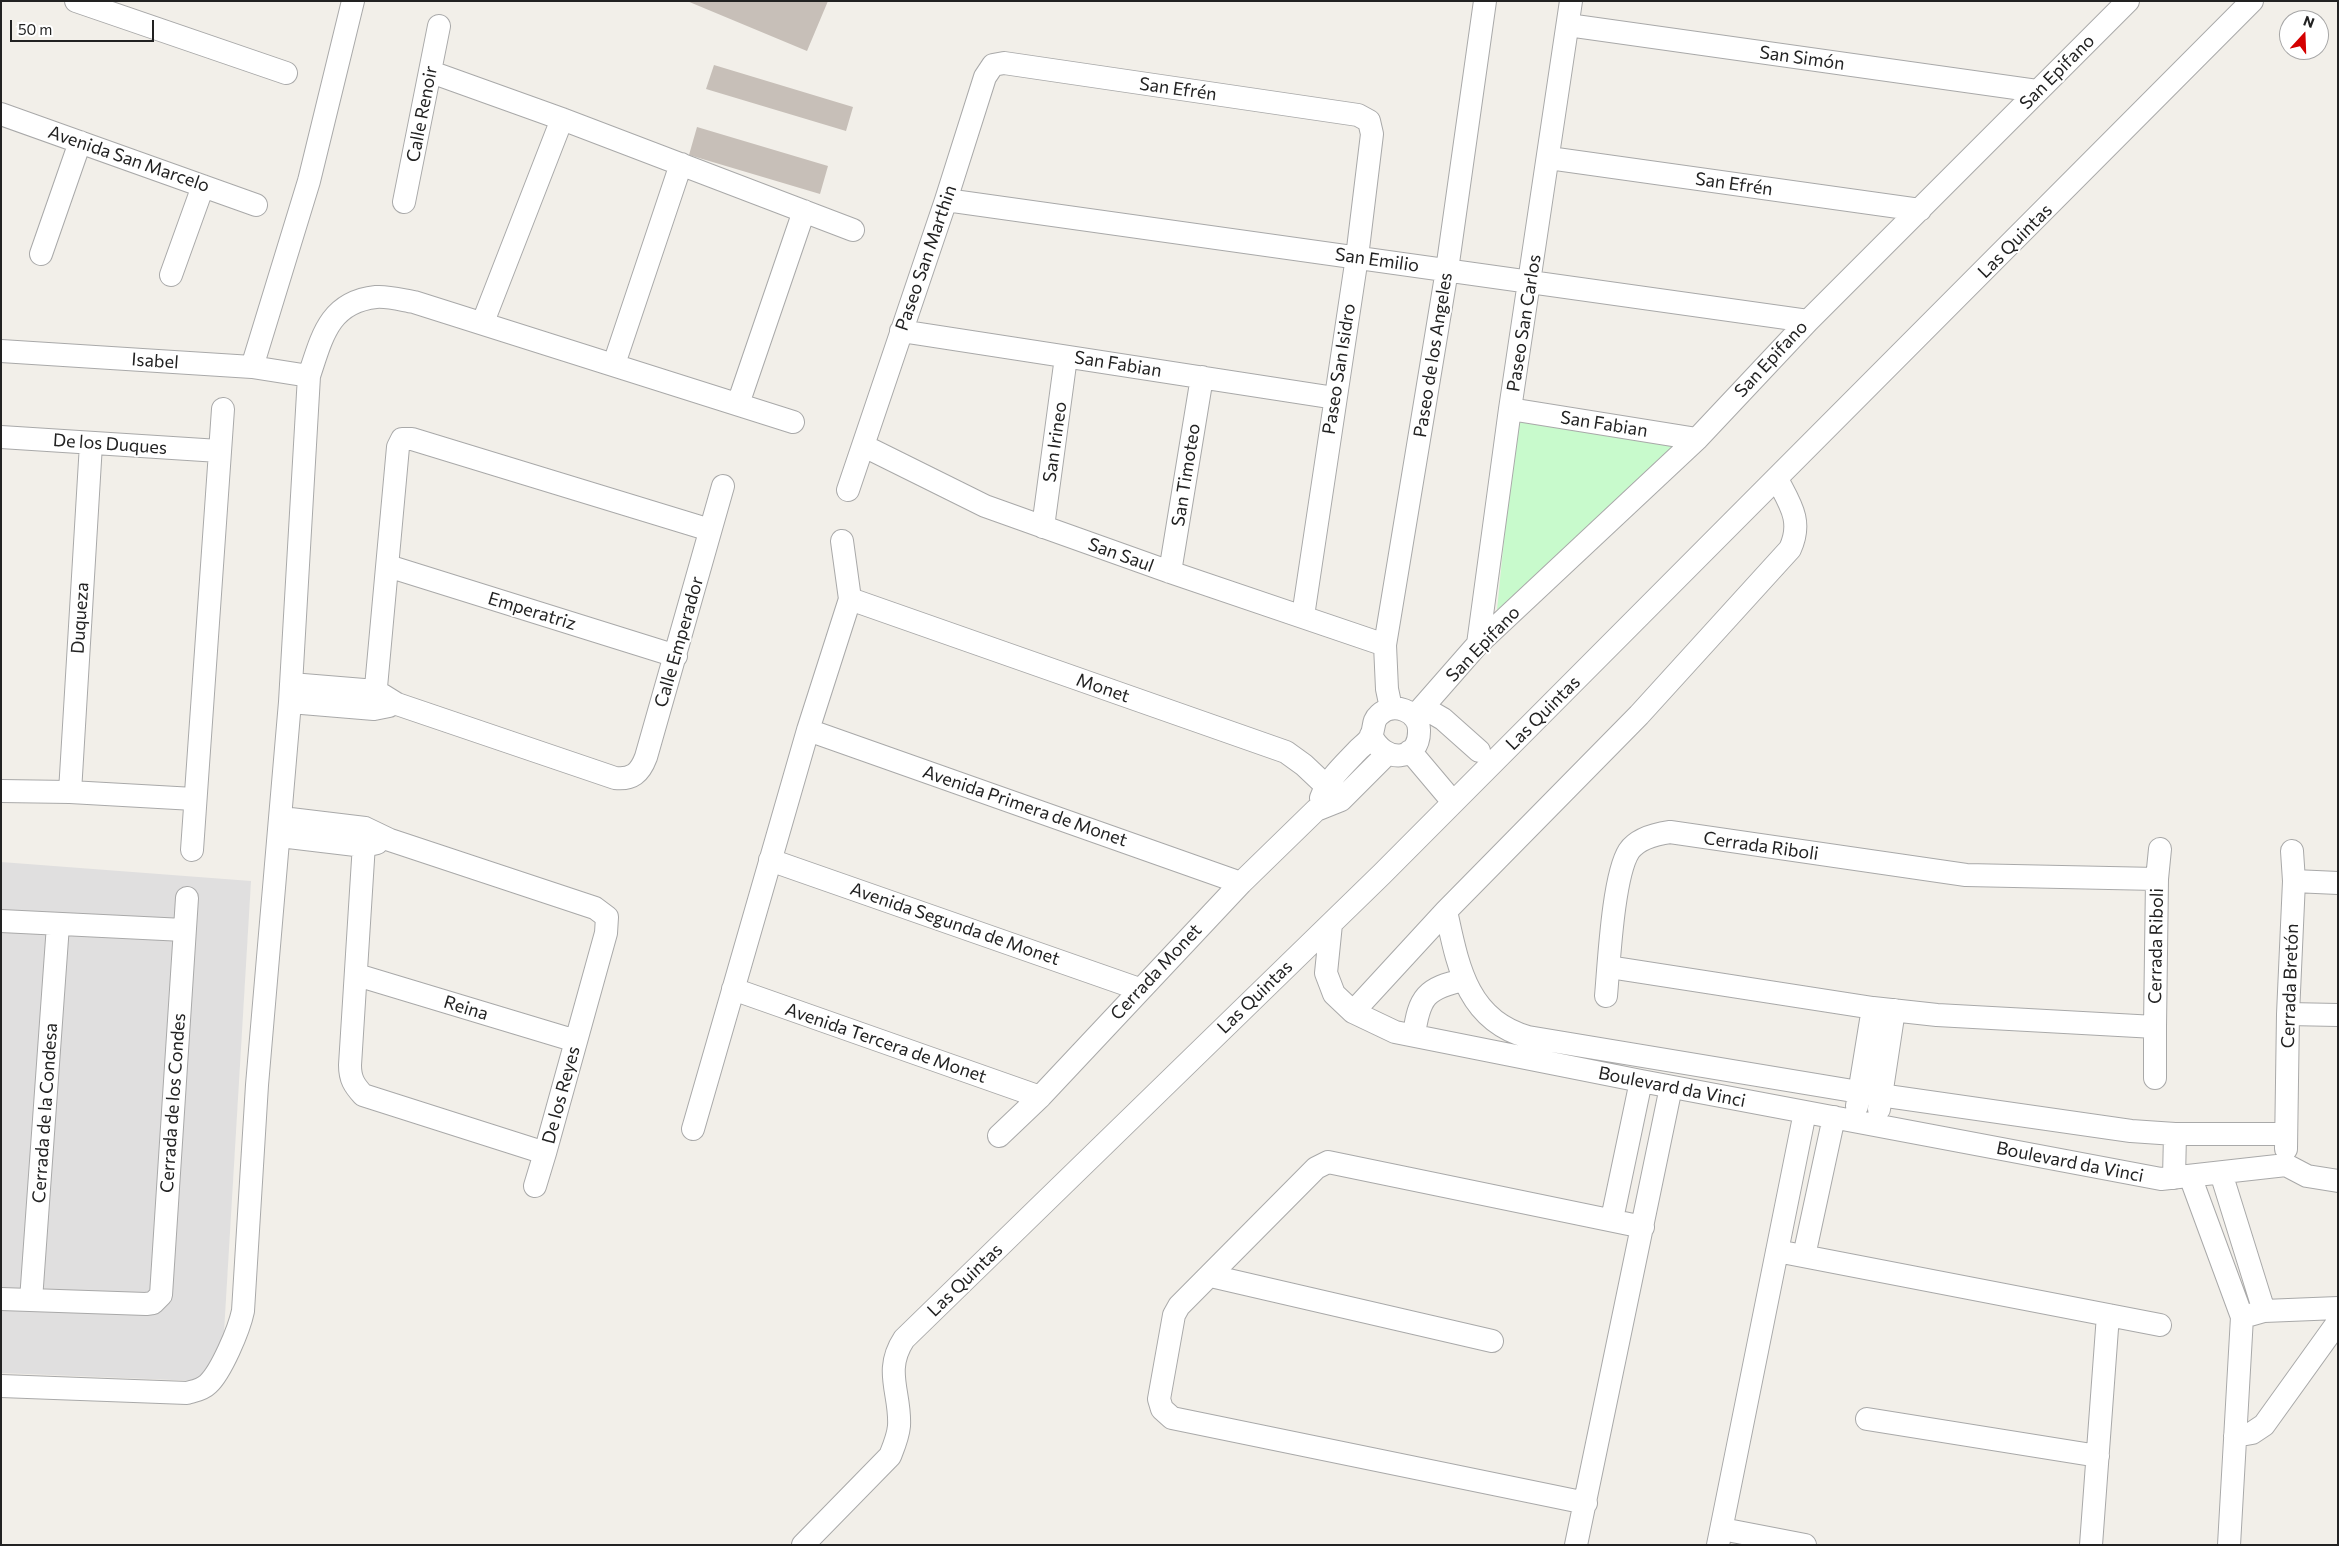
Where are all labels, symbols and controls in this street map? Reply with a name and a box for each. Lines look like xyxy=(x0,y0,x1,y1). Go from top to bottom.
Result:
scale bar xyxy=(12,10,156,42)
north arrow xyxy=(2279,10,2329,60)
text: N xyxy=(2301,12,2317,31)
text: 50 m xyxy=(18,20,52,38)
street label: San Epifano xyxy=(2015,30,2099,114)
street label: San Simón xyxy=(1758,41,1846,75)
street label: Calle Renoir xyxy=(402,64,442,164)
street label: San Efrén xyxy=(1138,73,1218,105)
street label: Avenida San Marcelo xyxy=(46,121,212,197)
street label: San Efrén xyxy=(1694,168,1774,200)
street label: Paseo San Marthin xyxy=(891,182,961,334)
street label: Las Quintas xyxy=(1973,199,2057,283)
street label: San Emilio xyxy=(1334,243,1420,277)
street label: Paseo San Carlos xyxy=(1502,253,1546,393)
street label: Paseo de los Angeles xyxy=(1409,271,1457,439)
street label: Paseo San Isidro xyxy=(1318,302,1360,436)
street label: San Epifano xyxy=(1730,316,1812,402)
street label: San Fabian xyxy=(1073,346,1163,382)
street label: Isabel xyxy=(131,349,179,373)
street label: San Irineo xyxy=(1039,400,1071,484)
street label: San Fabian xyxy=(1559,406,1649,442)
street label: San Timoteo xyxy=(1167,422,1205,528)
street label: De los Duques xyxy=(52,429,168,459)
street label: San Saul xyxy=(1085,533,1157,577)
street label: Calle Emperador xyxy=(650,574,708,710)
street label: Duqueza xyxy=(67,581,93,655)
street label: Emperatriz xyxy=(485,587,579,635)
street label: San Epifano xyxy=(1442,602,1524,686)
street label: Monet xyxy=(1073,669,1133,707)
street label: Las Quintas xyxy=(1501,671,1585,755)
street label: Avenida Primera de Monet xyxy=(920,761,1130,851)
street label: Cerrada Riboli xyxy=(1702,827,1820,865)
street label: Avenida Segunda de Monet xyxy=(847,878,1063,970)
street label: Cerrada Riboli xyxy=(2144,888,2168,1004)
street label: Cerrada Monet xyxy=(1106,919,1206,1025)
street label: Cerrada Bretón xyxy=(2277,923,2303,1049)
street label: Las Quintas xyxy=(1213,956,1297,1038)
street label: Reina xyxy=(441,991,491,1025)
street label: Avenida Tercera de Monet xyxy=(783,998,989,1088)
street label: Cerrada de los Condes xyxy=(156,1012,190,1194)
street label: Cerrada de la Condesa xyxy=(28,1022,62,1204)
street label: De los Reyes xyxy=(538,1044,584,1146)
street label: Boulevard da Vinci xyxy=(1597,1062,1747,1112)
street label: Boulevard da Vinci xyxy=(1995,1137,2145,1187)
street label: Las Quintas xyxy=(923,1239,1007,1321)

